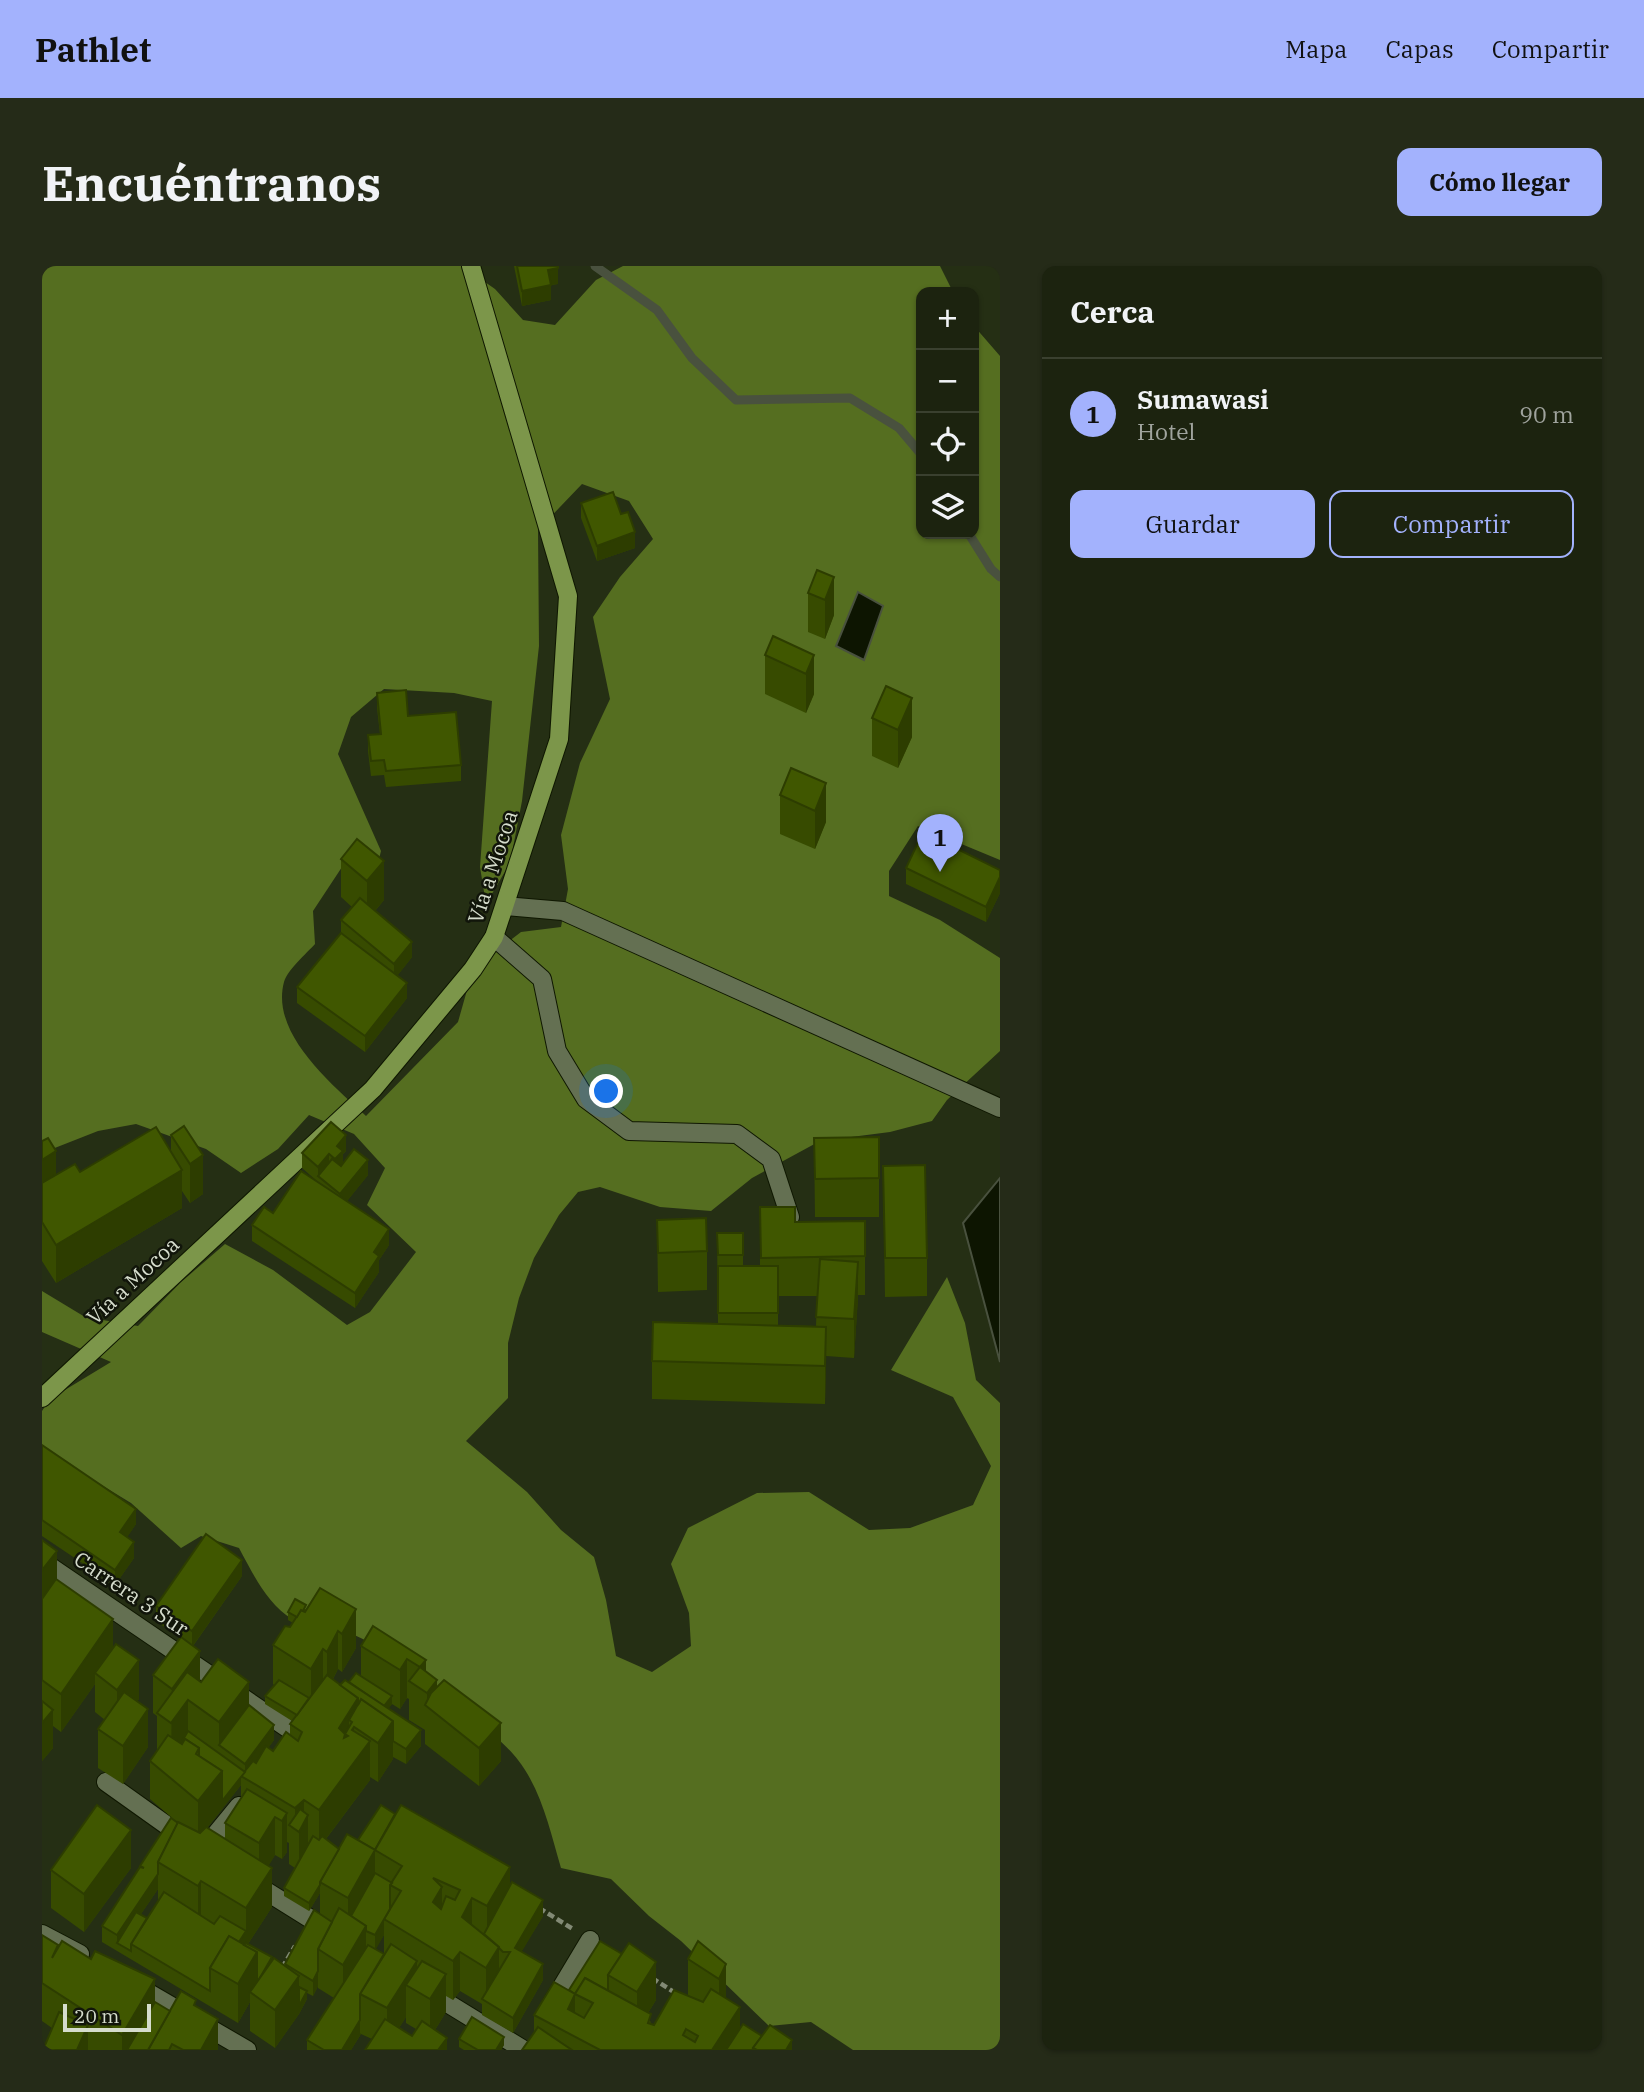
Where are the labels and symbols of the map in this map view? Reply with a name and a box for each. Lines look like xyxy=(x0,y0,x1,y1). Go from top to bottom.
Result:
street label: Vía a Mocoa xyxy=(461,807,523,927)
pin: 1 xyxy=(917,814,963,872)
your location xyxy=(589,1074,623,1108)
street label: Vía a Mocoa xyxy=(80,1230,185,1331)
street label: Carrera 3 Sur xyxy=(69,1545,195,1642)
scale bar xyxy=(63,2001,150,2033)

